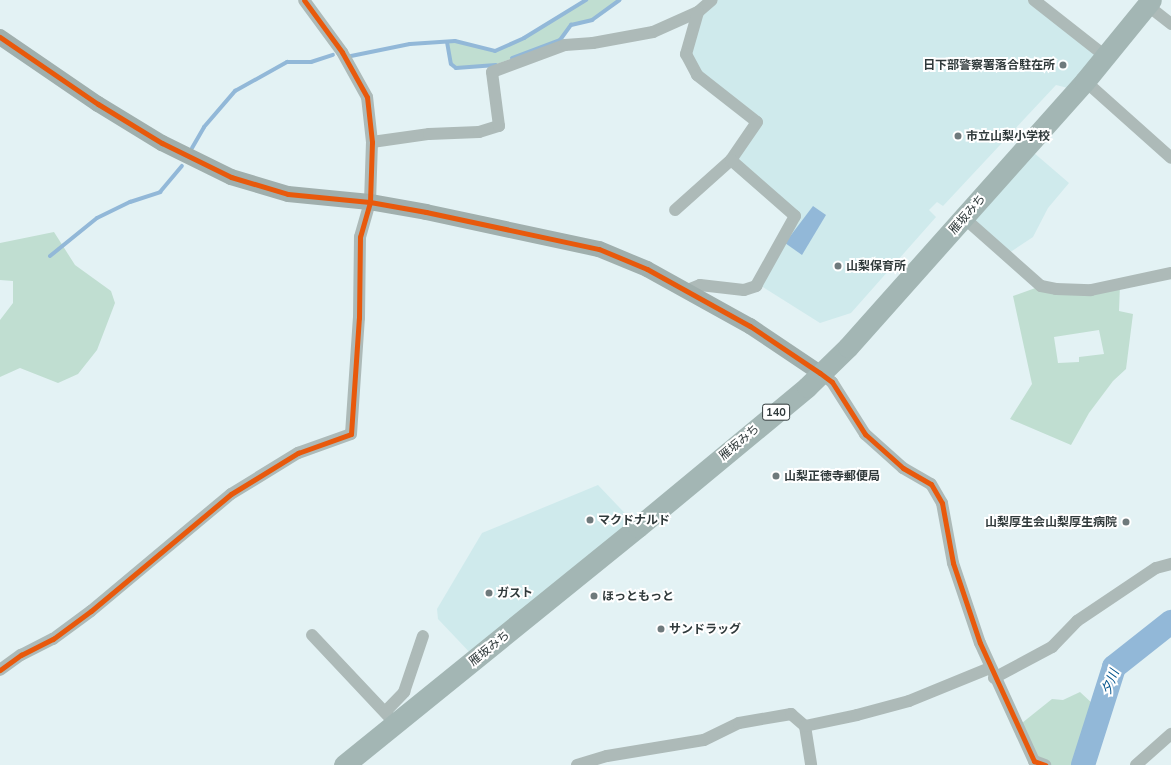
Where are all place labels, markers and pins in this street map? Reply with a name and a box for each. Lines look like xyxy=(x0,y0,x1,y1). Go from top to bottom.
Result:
place label: 日下部警察署落合駐在所 xyxy=(923,58,1055,72)
marker: 日下部警察署落合駐在所 xyxy=(1058,60,1068,70)
place label: 市立山梨小学校 xyxy=(966,129,1050,143)
marker: 市立山梨小学校 xyxy=(953,131,963,141)
place label: 山梨保育所 xyxy=(846,259,906,273)
marker: 山梨保育所 xyxy=(833,261,843,271)
place label: 山梨正徳寺郵便局 xyxy=(784,469,880,483)
marker: 山梨正徳寺郵便局 xyxy=(771,471,781,481)
place label: マクドナルド xyxy=(598,513,670,527)
marker: マクドナルド xyxy=(585,515,595,525)
place label: 山梨厚生会山梨厚生病院 xyxy=(985,515,1117,529)
marker: 山梨厚生会山梨厚生病院 xyxy=(1120,516,1132,528)
place label: ガスト xyxy=(497,586,533,600)
marker: ガスト xyxy=(484,588,494,598)
place label: ほっともっと xyxy=(602,589,674,603)
marker: ほっともっと xyxy=(589,591,599,601)
place label: サンドラッグ xyxy=(669,622,741,636)
marker: サンドラッグ xyxy=(656,624,666,634)

